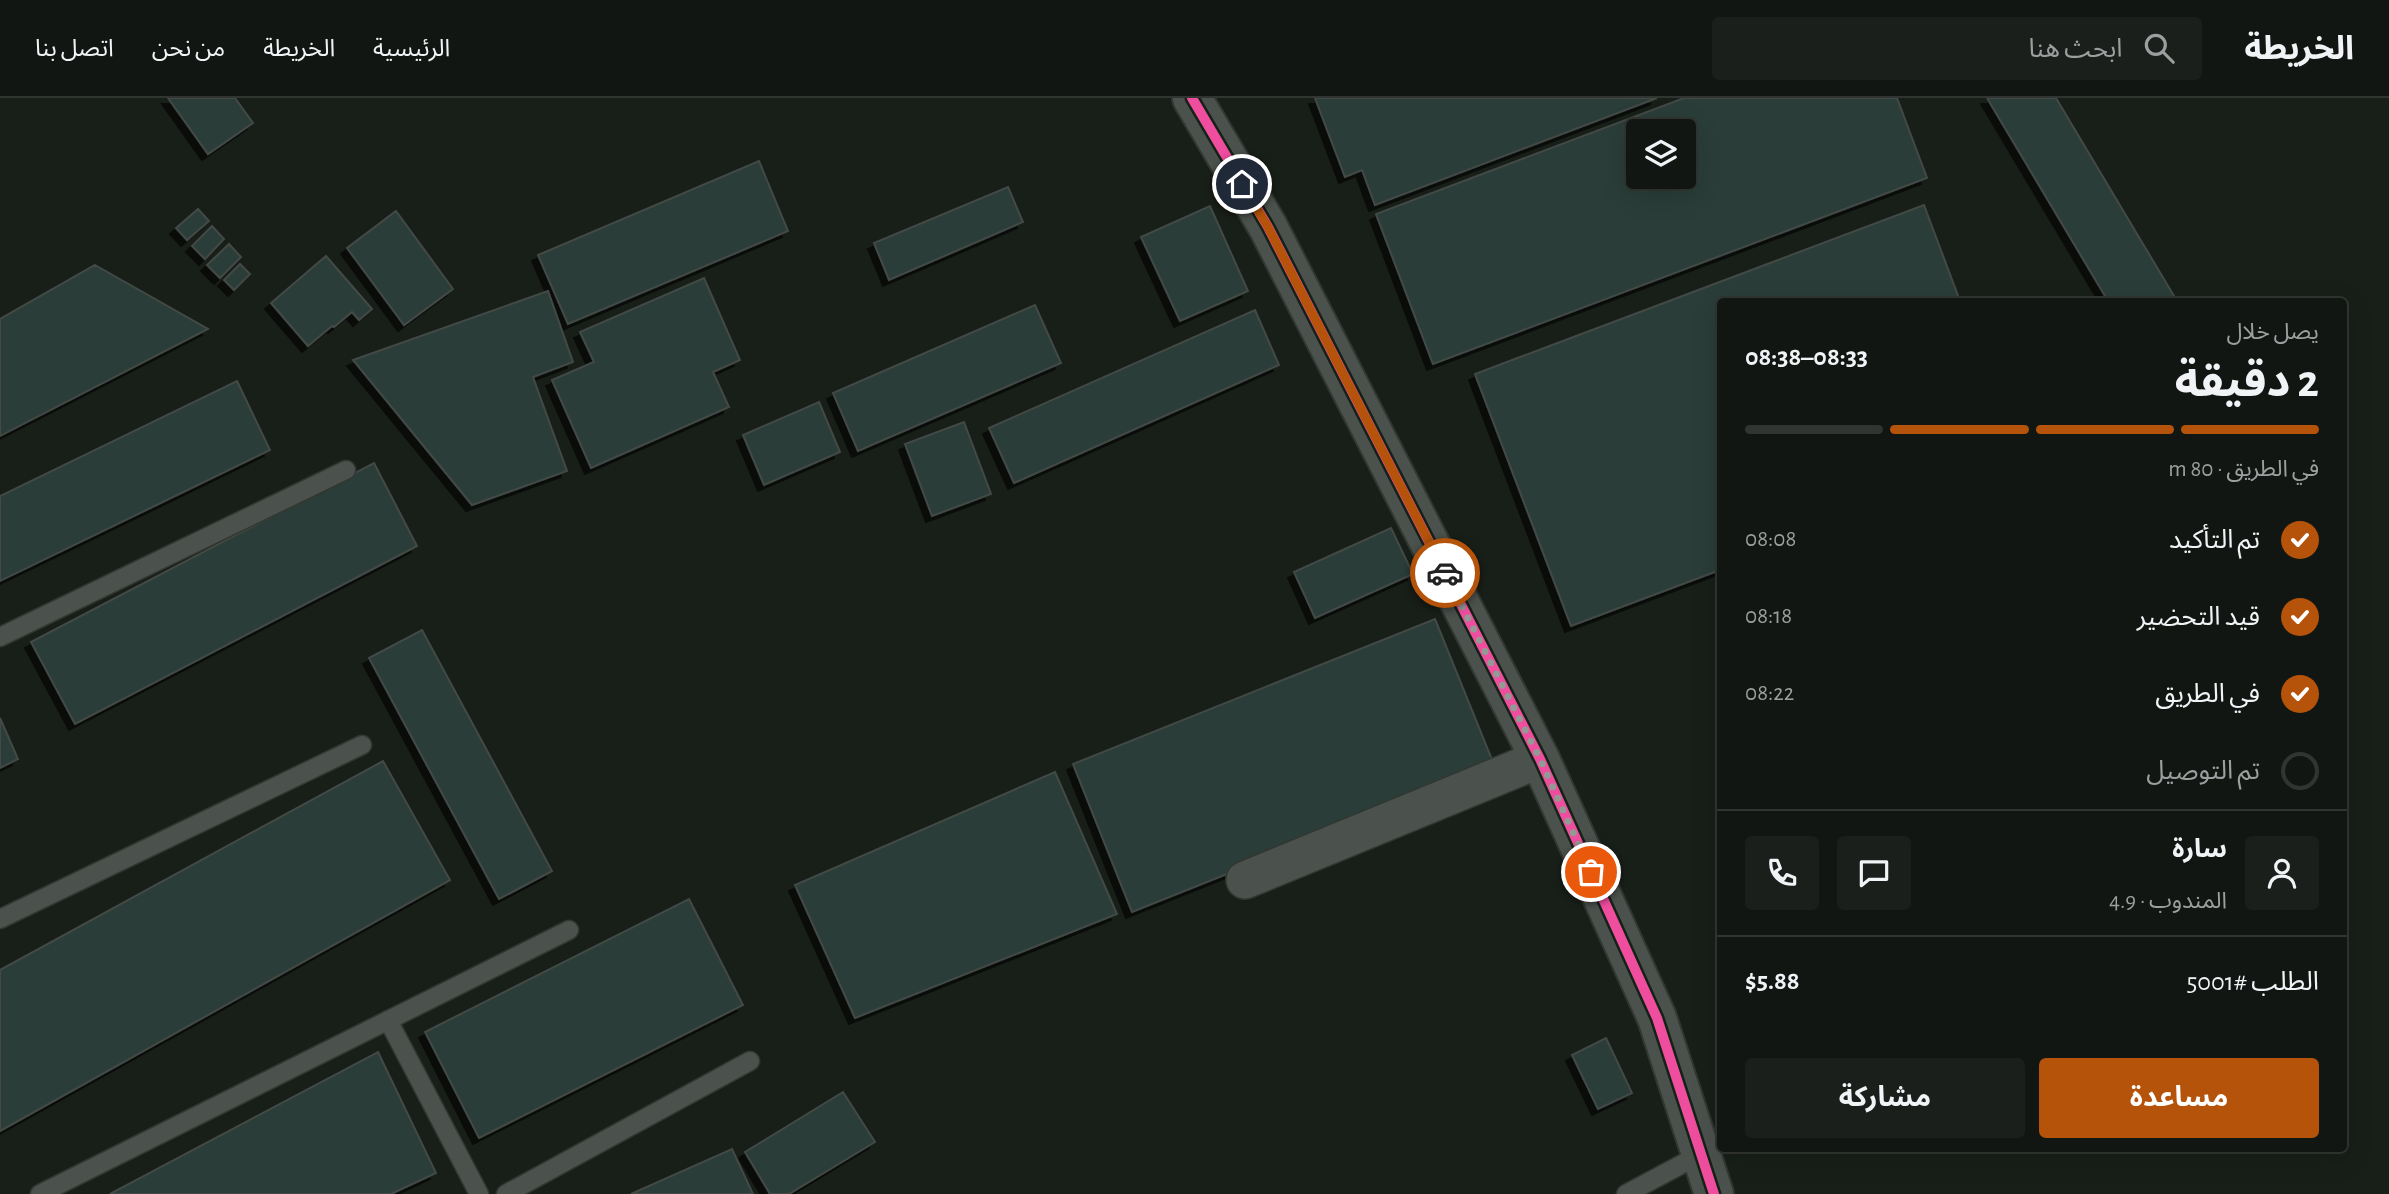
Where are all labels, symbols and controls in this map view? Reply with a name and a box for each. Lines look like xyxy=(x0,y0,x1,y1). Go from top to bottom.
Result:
search box xyxy=(1712,17,2202,80)
icon: search xyxy=(2140,29,2178,67)
text: الخريطة xyxy=(2244,33,2354,66)
text: ابحث هنا xyxy=(2029,36,2122,62)
text: اتصل بنا xyxy=(35,37,114,61)
text: من نحن xyxy=(152,37,225,61)
text: الخريطة xyxy=(263,37,335,61)
text: الرئيسية xyxy=(373,37,450,61)
map controls xyxy=(1626,119,1696,189)
button: layers xyxy=(1626,119,1696,189)
pin xyxy=(1212,154,1272,214)
icon: home xyxy=(1223,165,1261,203)
text: يصل خلال xyxy=(2226,321,2319,344)
text: 08:33–08:38 xyxy=(1745,344,1868,370)
text: 2 دقيقة xyxy=(2175,359,2319,405)
text: في الطريق · 80 m xyxy=(2168,458,2319,481)
icon: check xyxy=(2281,521,2319,559)
text: تم التأكيد xyxy=(2169,527,2260,553)
text: 08:08 xyxy=(1745,528,1796,551)
courier xyxy=(1410,538,1480,608)
icon: car xyxy=(1426,554,1464,592)
icon: check xyxy=(2281,598,2319,636)
text: قيد التحضير xyxy=(2137,604,2260,630)
text: 08:18 xyxy=(1745,605,1792,628)
icon: check xyxy=(2281,675,2319,713)
text: في الطريق xyxy=(2155,681,2260,707)
text: 08:22 xyxy=(1745,682,1794,705)
text: تم التوصيل xyxy=(2146,758,2260,784)
button: phone xyxy=(1745,836,1819,910)
button: chat xyxy=(1837,836,1911,910)
text: سارة xyxy=(2172,836,2227,862)
button: person xyxy=(2245,836,2319,910)
pin xyxy=(1561,842,1621,902)
icon: bag xyxy=(1572,853,1610,891)
text: المندوب · 4.9 xyxy=(2109,890,2227,913)
text: $5.88 xyxy=(1745,968,1800,994)
text: الطلب #5001 xyxy=(2186,969,2319,995)
button: مشاركة xyxy=(1745,1058,2025,1138)
button: مساعدة xyxy=(2039,1058,2319,1138)

